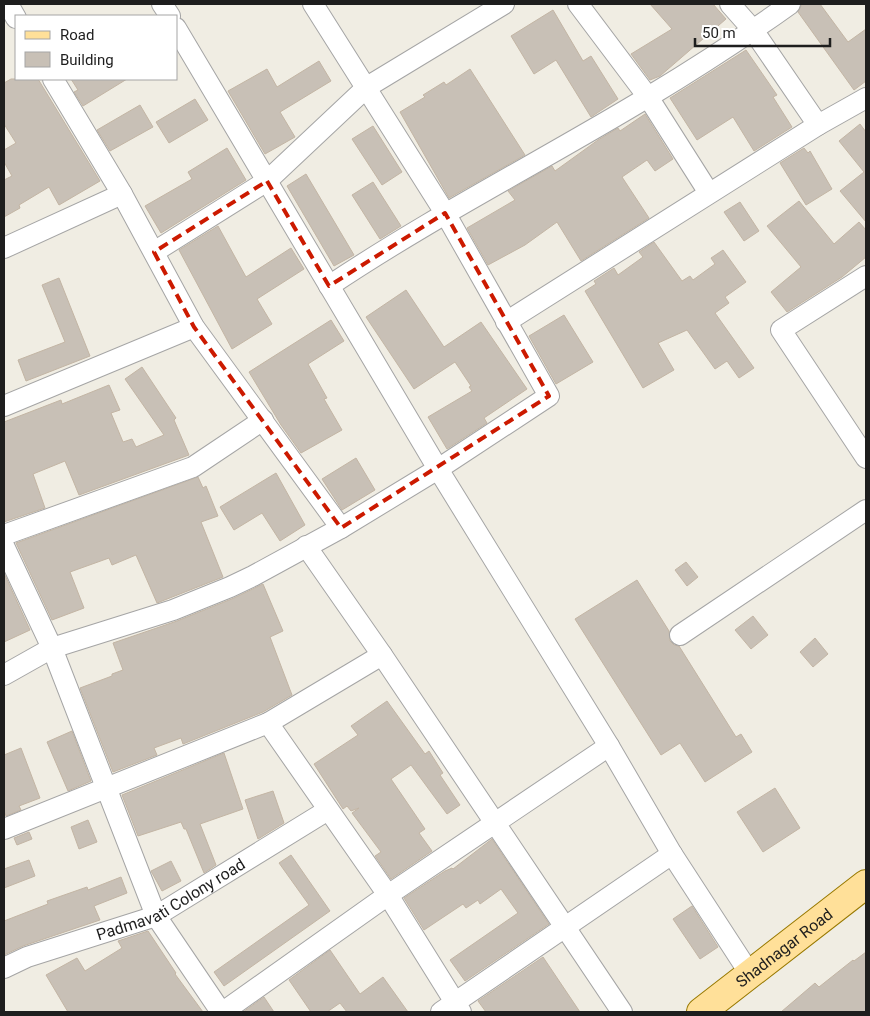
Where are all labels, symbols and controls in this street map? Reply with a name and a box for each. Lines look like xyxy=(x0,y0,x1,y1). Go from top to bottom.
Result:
legend xyxy=(15,15,178,80)
scale bar xyxy=(695,15,830,47)
text: 50 m xyxy=(702,24,736,42)
text: Road xyxy=(60,26,94,44)
text: Building xyxy=(60,51,114,69)
street label: Padmavati Colony road xyxy=(94,854,248,944)
street label: Shadnagar Road xyxy=(732,904,836,991)

